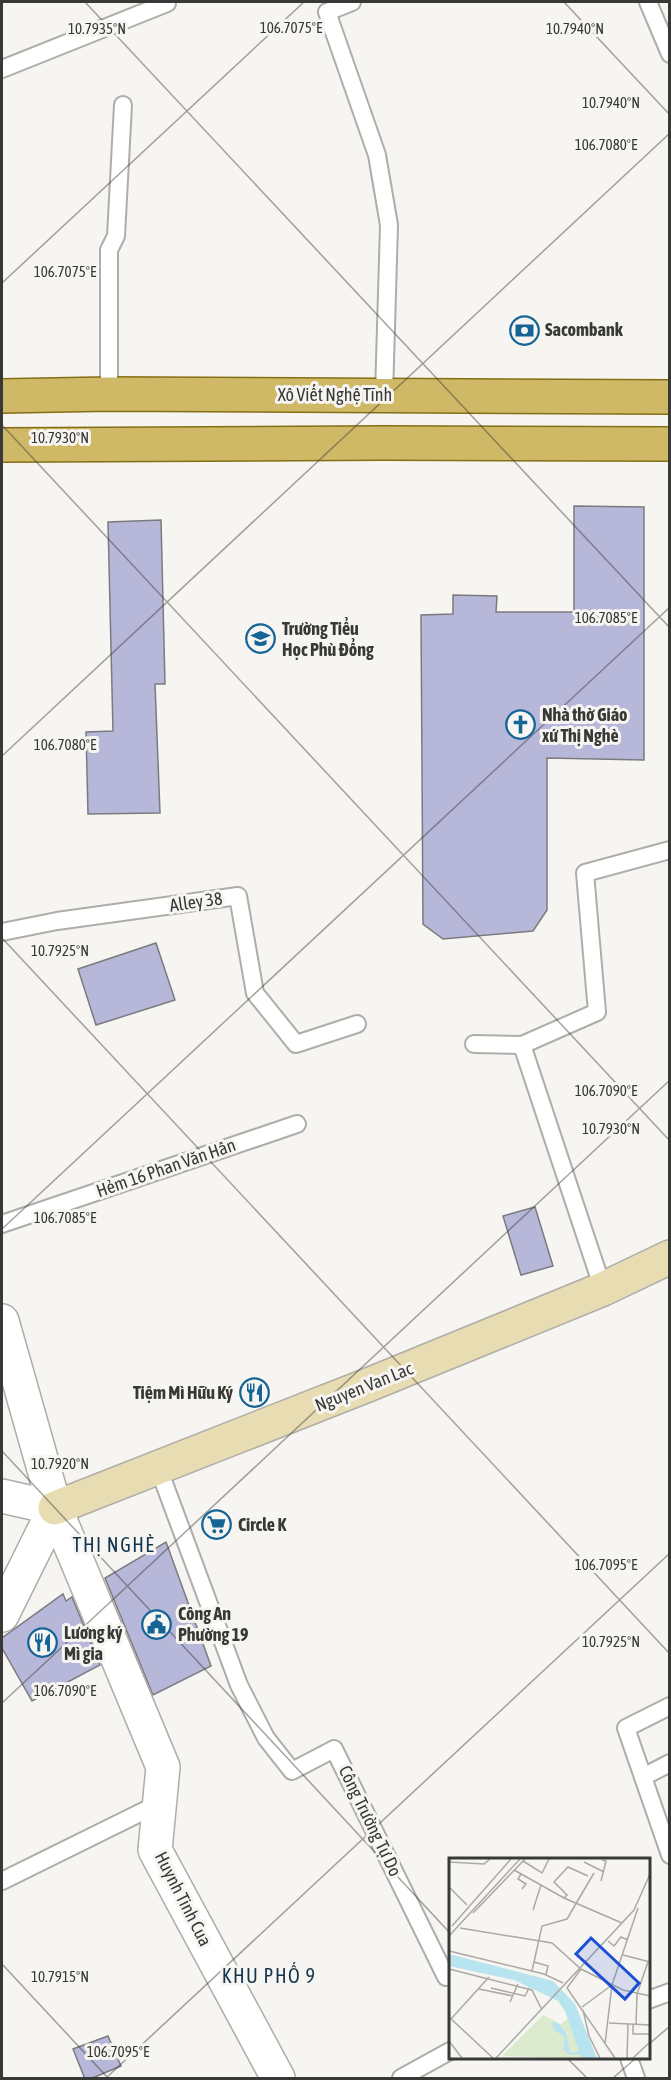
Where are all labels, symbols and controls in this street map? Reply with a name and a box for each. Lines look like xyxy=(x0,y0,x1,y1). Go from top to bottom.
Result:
text: 106.7075°E xyxy=(260,19,323,36)
text: 10.7935°N xyxy=(68,20,126,37)
text: 10.7940°N xyxy=(546,20,604,37)
text: 10.7940°N xyxy=(582,94,640,111)
text: 106.7080°E xyxy=(575,136,638,153)
text: 106.7075°E xyxy=(34,263,97,280)
bank icon: Sacombank xyxy=(508,314,540,346)
place label: Sacombank xyxy=(545,319,624,340)
street label: Xô Viết Nghệ Tĩnh xyxy=(278,383,392,405)
text: 10.7930°N xyxy=(31,429,89,446)
text: 106.7085°E xyxy=(575,609,638,626)
place label: Trường Tiểu Học Phù Đổng xyxy=(282,617,374,660)
school or university icon: Trường Tiểu Học Phù Đổng xyxy=(245,623,277,655)
place label: Nhà thờ Giáo xứ Thị Nghè xyxy=(542,704,628,746)
church icon: Nhà thờ Giáo xứ Thị Nghè xyxy=(505,709,537,741)
text: 106.7080°E xyxy=(34,736,97,753)
street label: Alley 38 xyxy=(168,887,224,916)
text: 10.7925°N xyxy=(31,942,89,959)
text: 106.7090°E xyxy=(575,1082,638,1099)
text: 10.7930°N xyxy=(582,1120,640,1137)
street label: Hẻm 16 Phan Văn Hân xyxy=(93,1134,238,1201)
text: 106.7085°E xyxy=(34,1209,97,1226)
street label: Nguyen Van Lac xyxy=(312,1357,416,1416)
restaurant icon: Tiệm Mì Hữu Ký xyxy=(238,1377,270,1409)
place label: Tiệm Mì Hữu Ký xyxy=(133,1382,234,1403)
text: 10.7920°N xyxy=(31,1455,89,1472)
supermarket icon: Circle K xyxy=(201,1509,233,1541)
place label: Circle K xyxy=(238,1514,286,1535)
district label: THỊ NGHÈ xyxy=(73,1533,155,1556)
text: 106.7095°E xyxy=(575,1556,638,1573)
place label: Công An Phường 19 xyxy=(178,1603,249,1645)
public building icon: Công An Phường 19 xyxy=(141,1608,173,1640)
place label: Lương ký Mì gia xyxy=(64,1622,123,1664)
restaurant icon: Lương ký Mì gia xyxy=(27,1627,59,1659)
text: 10.7925°N xyxy=(582,1633,640,1650)
text: 106.7090°E xyxy=(34,1682,97,1699)
street label: Công Trường Tự Do xyxy=(335,1762,406,1880)
street label: Huynh Tinh Cua xyxy=(151,1848,216,1950)
inset map xyxy=(449,1858,650,2059)
district label: KHU PHỐ 9 xyxy=(222,1962,316,1987)
text: 10.7915°N xyxy=(31,1968,89,1985)
text: 106.7095°E xyxy=(87,2043,150,2060)

